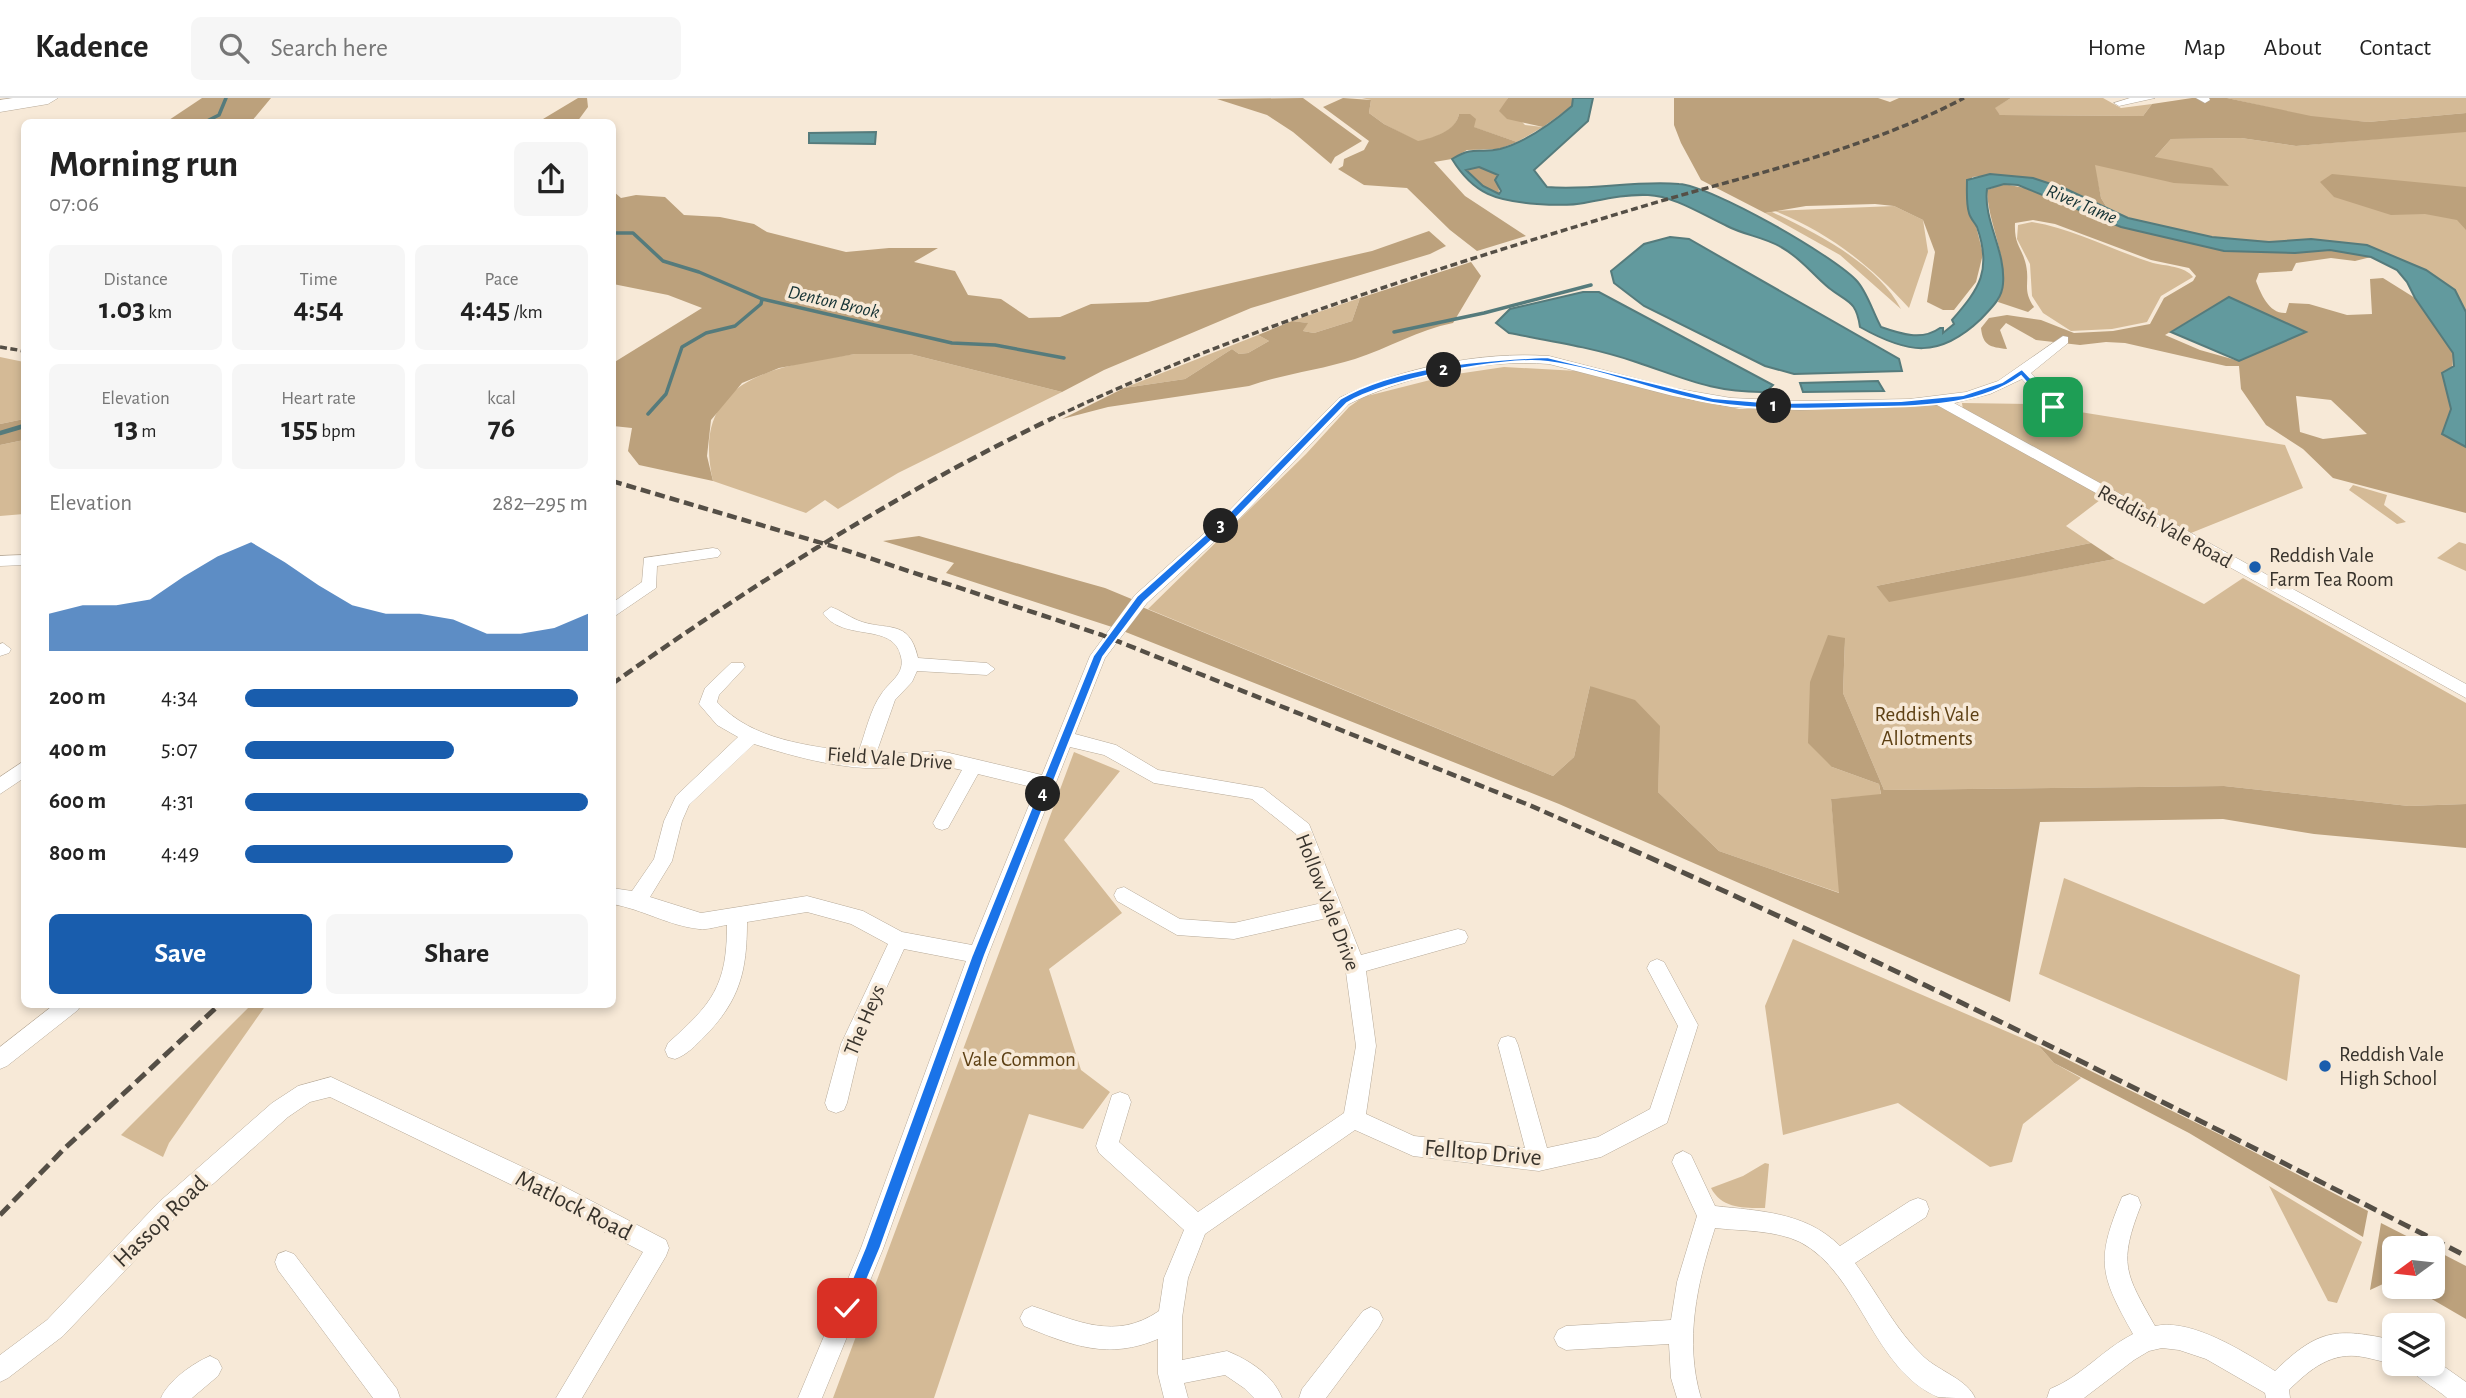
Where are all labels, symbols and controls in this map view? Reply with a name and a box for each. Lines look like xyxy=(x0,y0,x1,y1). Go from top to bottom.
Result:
search box xyxy=(191,17,681,80)
icon: search xyxy=(215,29,253,67)
text: Kadence xyxy=(35,31,149,64)
text: Search here xyxy=(271,35,388,61)
text: Home xyxy=(2088,36,2146,60)
text: Map xyxy=(2184,36,2226,60)
text: About xyxy=(2264,36,2321,60)
text: Contact xyxy=(2359,36,2431,60)
button: share xyxy=(514,142,588,216)
text: Morning run xyxy=(49,146,238,184)
water label: River Tame xyxy=(2043,181,2119,228)
text: 07:06 xyxy=(49,193,99,216)
text: Distance xyxy=(103,270,168,289)
text: Time xyxy=(300,270,337,289)
text: Pace xyxy=(484,270,519,289)
water label: Denton Brook xyxy=(786,283,882,322)
text: 1.03 xyxy=(99,294,145,324)
text: 4:54 xyxy=(293,294,344,324)
text: 4:45 xyxy=(460,294,510,324)
text: km xyxy=(145,303,172,322)
text: /km xyxy=(510,303,543,322)
pin: 2 xyxy=(1426,352,1462,388)
text: 2 xyxy=(1439,360,1448,379)
pin xyxy=(2023,377,2083,437)
pin: 1 xyxy=(1756,388,1792,424)
icon: arrive xyxy=(2034,388,2072,426)
text: Elevation xyxy=(101,389,170,408)
text: Heart rate xyxy=(281,389,356,408)
text: kcal xyxy=(487,389,516,408)
text: 1 xyxy=(1770,396,1777,415)
text: 13 xyxy=(114,413,138,443)
text: 155 xyxy=(281,413,318,443)
text: 76 xyxy=(488,413,515,443)
text: m xyxy=(138,422,157,441)
text: bpm xyxy=(318,422,356,441)
street label: Reddish Vale Road xyxy=(2094,481,2236,572)
text: Elevation xyxy=(49,492,132,515)
text: 282–295 m xyxy=(492,492,588,515)
pin: 3 xyxy=(1204,508,1238,544)
text: 3 xyxy=(1216,516,1225,535)
place label: Reddish Vale Farm Tea Room xyxy=(2269,545,2394,590)
marker: Reddish Vale Farm Tea Room xyxy=(2247,559,2263,575)
text: 200 m xyxy=(49,686,106,709)
text: 4:34 xyxy=(161,686,198,709)
park label: Reddish Vale Allotments xyxy=(1875,704,1979,749)
text: 400 m xyxy=(49,738,107,761)
text: 5:07 xyxy=(161,738,198,761)
street label: Field Vale Drive xyxy=(826,744,953,773)
pin: 4 xyxy=(1026,776,1060,812)
text: 4 xyxy=(1038,784,1047,803)
text: 600 m xyxy=(49,790,106,813)
text: 4:31 xyxy=(161,790,195,813)
street label: Hollow Vale Drive xyxy=(1292,831,1363,973)
text: 800 m xyxy=(49,842,106,865)
text: 4:49 xyxy=(161,842,199,865)
button: Save xyxy=(49,914,312,994)
button: Share xyxy=(326,914,588,994)
street label: The Heys xyxy=(840,982,889,1059)
place label: Reddish Vale High School xyxy=(2339,1044,2444,1089)
park label: Vale Common xyxy=(962,1049,1076,1070)
marker: Reddish Vale High School xyxy=(2317,1058,2333,1074)
street label: Felltop Drive xyxy=(1423,1136,1543,1170)
street label: Matlock Road xyxy=(511,1166,636,1245)
street label: Hassop Road xyxy=(109,1171,212,1272)
north arrow xyxy=(2382,1236,2445,1298)
map controls xyxy=(2382,1236,2445,1376)
pin xyxy=(817,1278,877,1338)
icon: check xyxy=(828,1289,866,1327)
button: layers xyxy=(2382,1313,2445,1376)

